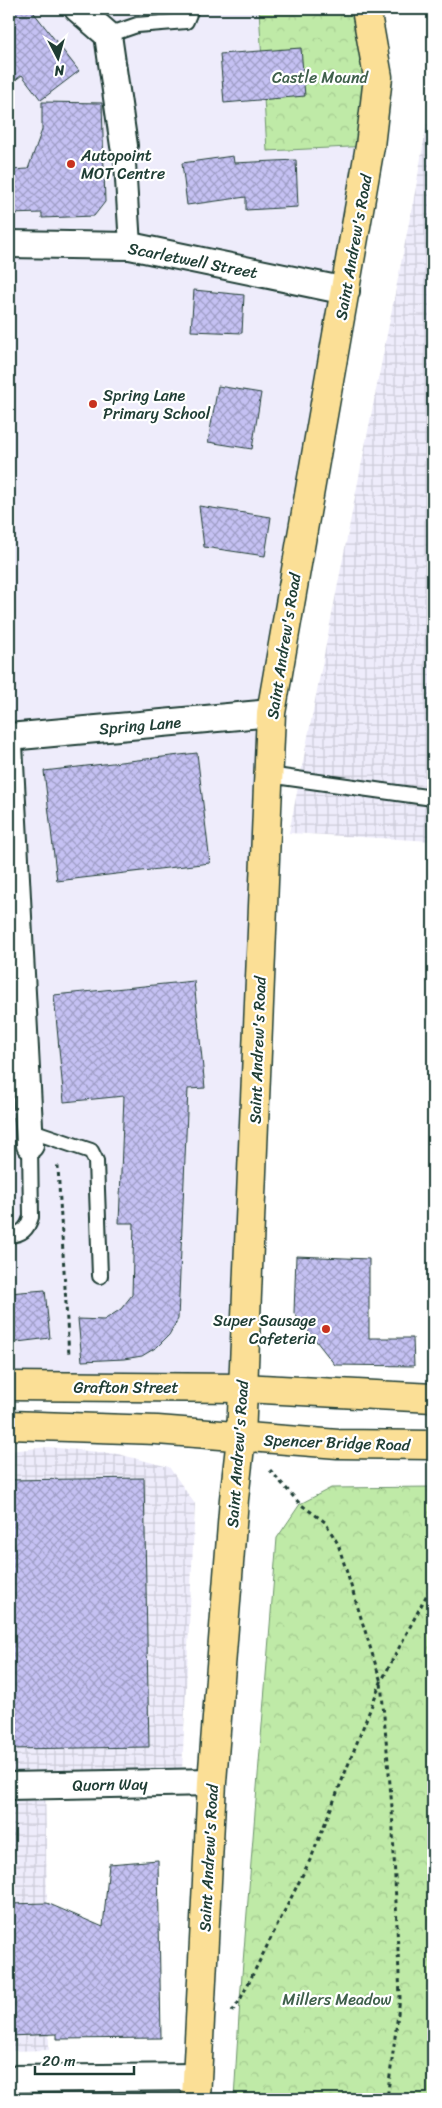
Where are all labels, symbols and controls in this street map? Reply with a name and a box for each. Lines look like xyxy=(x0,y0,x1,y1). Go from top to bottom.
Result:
north arrow xyxy=(32,32,82,82)
text: N xyxy=(53,57,66,83)
park label: Castle Mound xyxy=(272,63,370,92)
place label: Autopoint MOT Centre xyxy=(80,141,165,188)
marker: Autopoint MOT Centre xyxy=(65,158,77,170)
street label: Saint Andrew's Road xyxy=(326,170,381,322)
street label: Scarletwell Street xyxy=(126,234,260,287)
place label: Spring Lane Primary School xyxy=(103,381,211,428)
marker: Spring Lane Primary School xyxy=(87,398,99,410)
street label: Saint Andrew's Road xyxy=(258,569,310,721)
street label: Spring Lane xyxy=(98,707,183,744)
street label: Saint Andrew's Road xyxy=(240,974,275,1124)
place label: Super Sausage Cafeteria xyxy=(213,1306,317,1353)
marker: Super Sausage Cafeteria xyxy=(320,1323,332,1335)
street label: Grafton Street xyxy=(74,1373,178,1402)
street label: Saint Andrew's Road xyxy=(218,1378,257,1529)
street label: Spencer Bridge Road xyxy=(263,1425,412,1460)
street label: Quorn Way xyxy=(72,1769,149,1800)
street label: Saint Andrew's Road xyxy=(190,1782,227,1932)
park label: Millers Meadow xyxy=(282,1985,392,2014)
scale bar xyxy=(35,2043,134,2075)
text: 20 m xyxy=(42,2048,76,2074)

